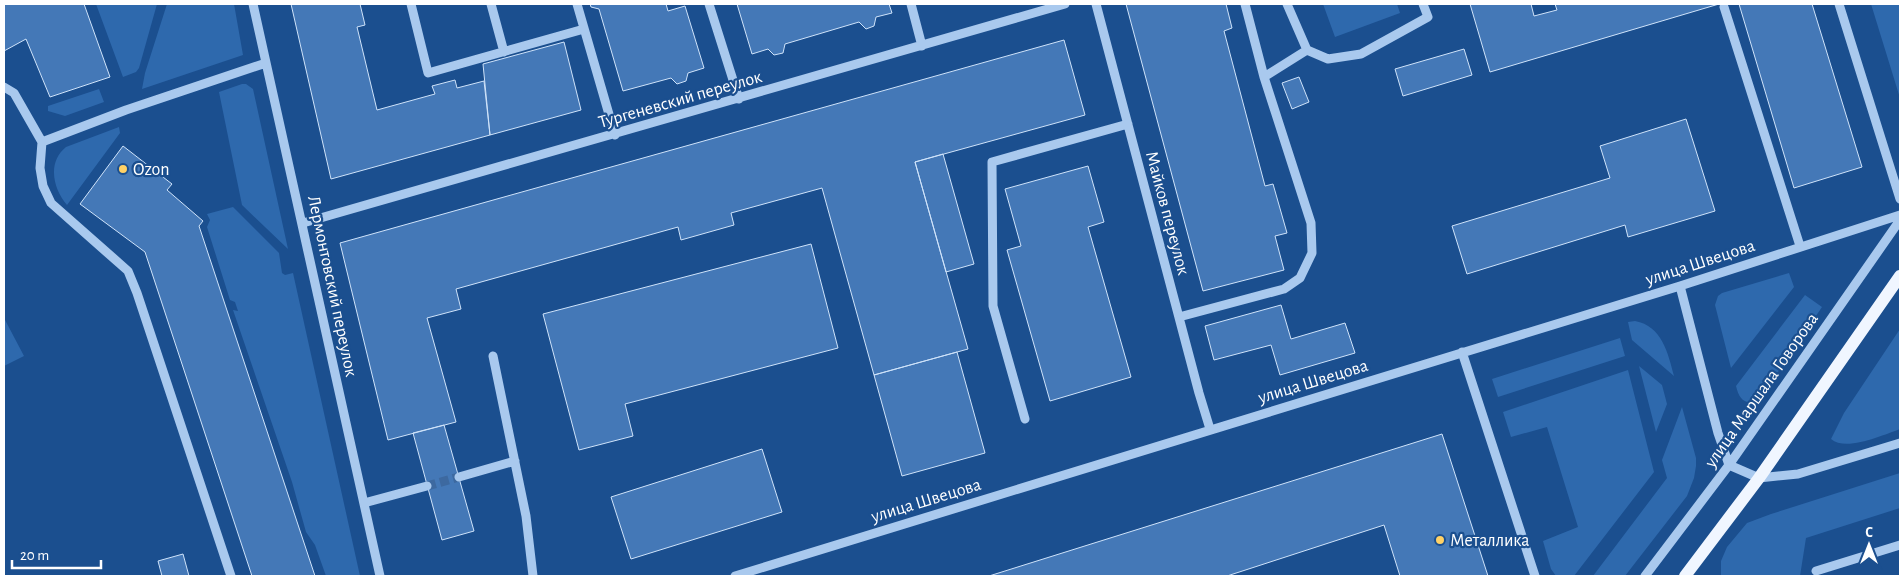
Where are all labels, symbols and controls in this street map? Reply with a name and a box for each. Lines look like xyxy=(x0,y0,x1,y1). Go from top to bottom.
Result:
street label: Тургеневский переулок xyxy=(597,68,765,132)
street label: Майков переулок xyxy=(1142,149,1192,278)
place label: Ozon xyxy=(133,161,170,179)
marker: Ozon xyxy=(117,163,129,175)
street label: Лермонтовский переулок xyxy=(304,194,360,379)
street label: улица Швецова xyxy=(1642,237,1757,289)
street label: улица Маршала Говорова xyxy=(1701,310,1822,472)
street label: улица Швецова xyxy=(1255,357,1370,408)
street label: улица Швецова xyxy=(868,476,983,527)
north arrow xyxy=(1844,520,1894,570)
text: С xyxy=(1865,526,1873,540)
place label: Металлика xyxy=(1450,532,1530,550)
marker: Металлика xyxy=(1434,534,1446,546)
scale bar xyxy=(12,538,101,570)
text: 20 m xyxy=(20,548,49,563)

